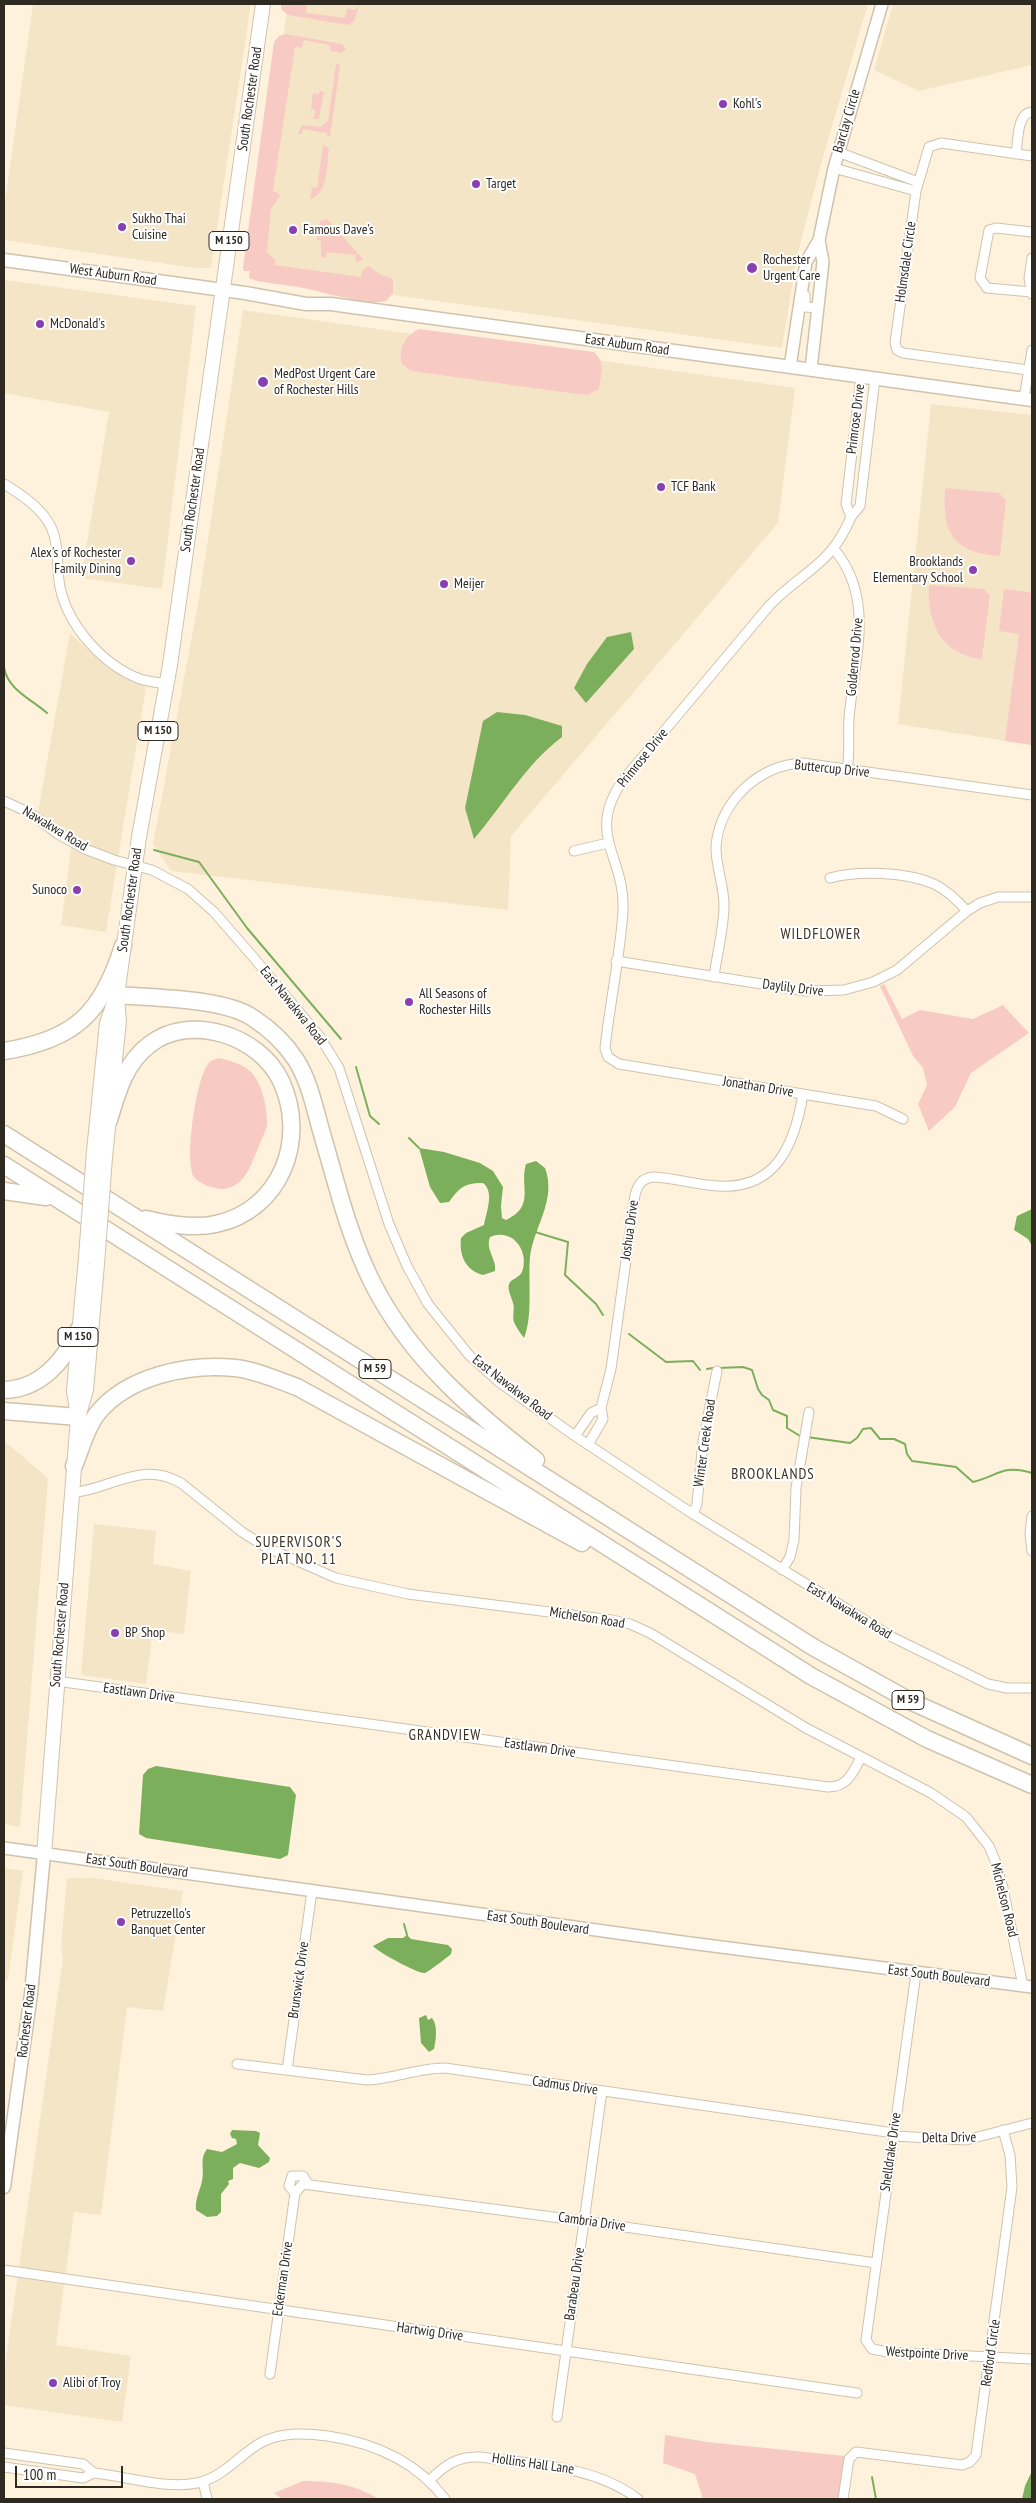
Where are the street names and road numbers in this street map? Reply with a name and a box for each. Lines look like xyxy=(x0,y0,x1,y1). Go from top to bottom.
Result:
street label: South Rochester Road xyxy=(234,46,266,152)
street label: Barclay Circle xyxy=(830,87,864,155)
street label: Holmsdale Circle xyxy=(892,220,920,304)
road number: M 150 xyxy=(209,232,249,250)
street label: West Auburn Road xyxy=(68,261,158,289)
street label: East Auburn Road xyxy=(584,331,670,359)
street label: Primrose Drive xyxy=(843,383,869,455)
street label: South Rochester Road xyxy=(177,447,209,553)
street label: Goldenrod Drive xyxy=(843,617,867,697)
road number: M 150 xyxy=(138,721,178,740)
street label: Primrose Drive xyxy=(614,725,672,791)
street label: Buttercup Drive xyxy=(794,757,870,781)
street label: Nawakwa Road xyxy=(19,803,91,855)
street label: South Rochester Road xyxy=(114,847,146,953)
street label: East Nawakwa Road xyxy=(256,963,330,1049)
street label: Daylily Drive xyxy=(761,976,825,1000)
street label: Jonathan Drive xyxy=(721,1073,795,1101)
street label: Joshua Drive xyxy=(617,1199,643,1261)
road number: M 150 xyxy=(58,1328,98,1346)
street label: East Nawakwa Road xyxy=(469,1352,555,1424)
road number: M 59 xyxy=(359,1360,391,1378)
street label: Winter Creek Road xyxy=(691,1398,719,1488)
street label: East Nawakwa Road xyxy=(803,1579,895,1643)
street label: South Rochester Road xyxy=(47,1582,73,1688)
street label: Michelson Road xyxy=(548,1604,626,1632)
street label: Eastlawn Drive xyxy=(102,1680,176,1706)
road number: M 59 xyxy=(892,1690,924,1710)
street label: Eastlawn Drive xyxy=(503,1735,577,1761)
street label: East South Boulevard xyxy=(85,1851,189,1881)
street label: Michelson Road xyxy=(987,1861,1021,1939)
street label: East South Boulevard xyxy=(486,1908,590,1938)
street label: Brunswick Drive xyxy=(285,1940,313,2020)
street label: East South Boulevard xyxy=(887,1961,991,1991)
street label: Rochester Road xyxy=(14,1983,40,2059)
street label: Cadmus Drive xyxy=(531,2073,599,2099)
street label: Shelldrake Drive xyxy=(877,2111,905,2193)
street label: Delta Drive xyxy=(922,2129,976,2147)
street label: Cambria Drive xyxy=(557,2209,627,2235)
street label: Eckerman Drive xyxy=(269,2241,297,2317)
street label: Barabeau Drive xyxy=(562,2246,588,2322)
street label: Redford Circle xyxy=(978,2318,1004,2388)
street label: Hartwig Drive xyxy=(396,2319,464,2345)
street label: Westpointe Drive xyxy=(885,2343,969,2365)
street label: Hollins Hall Lane xyxy=(491,2450,575,2478)

